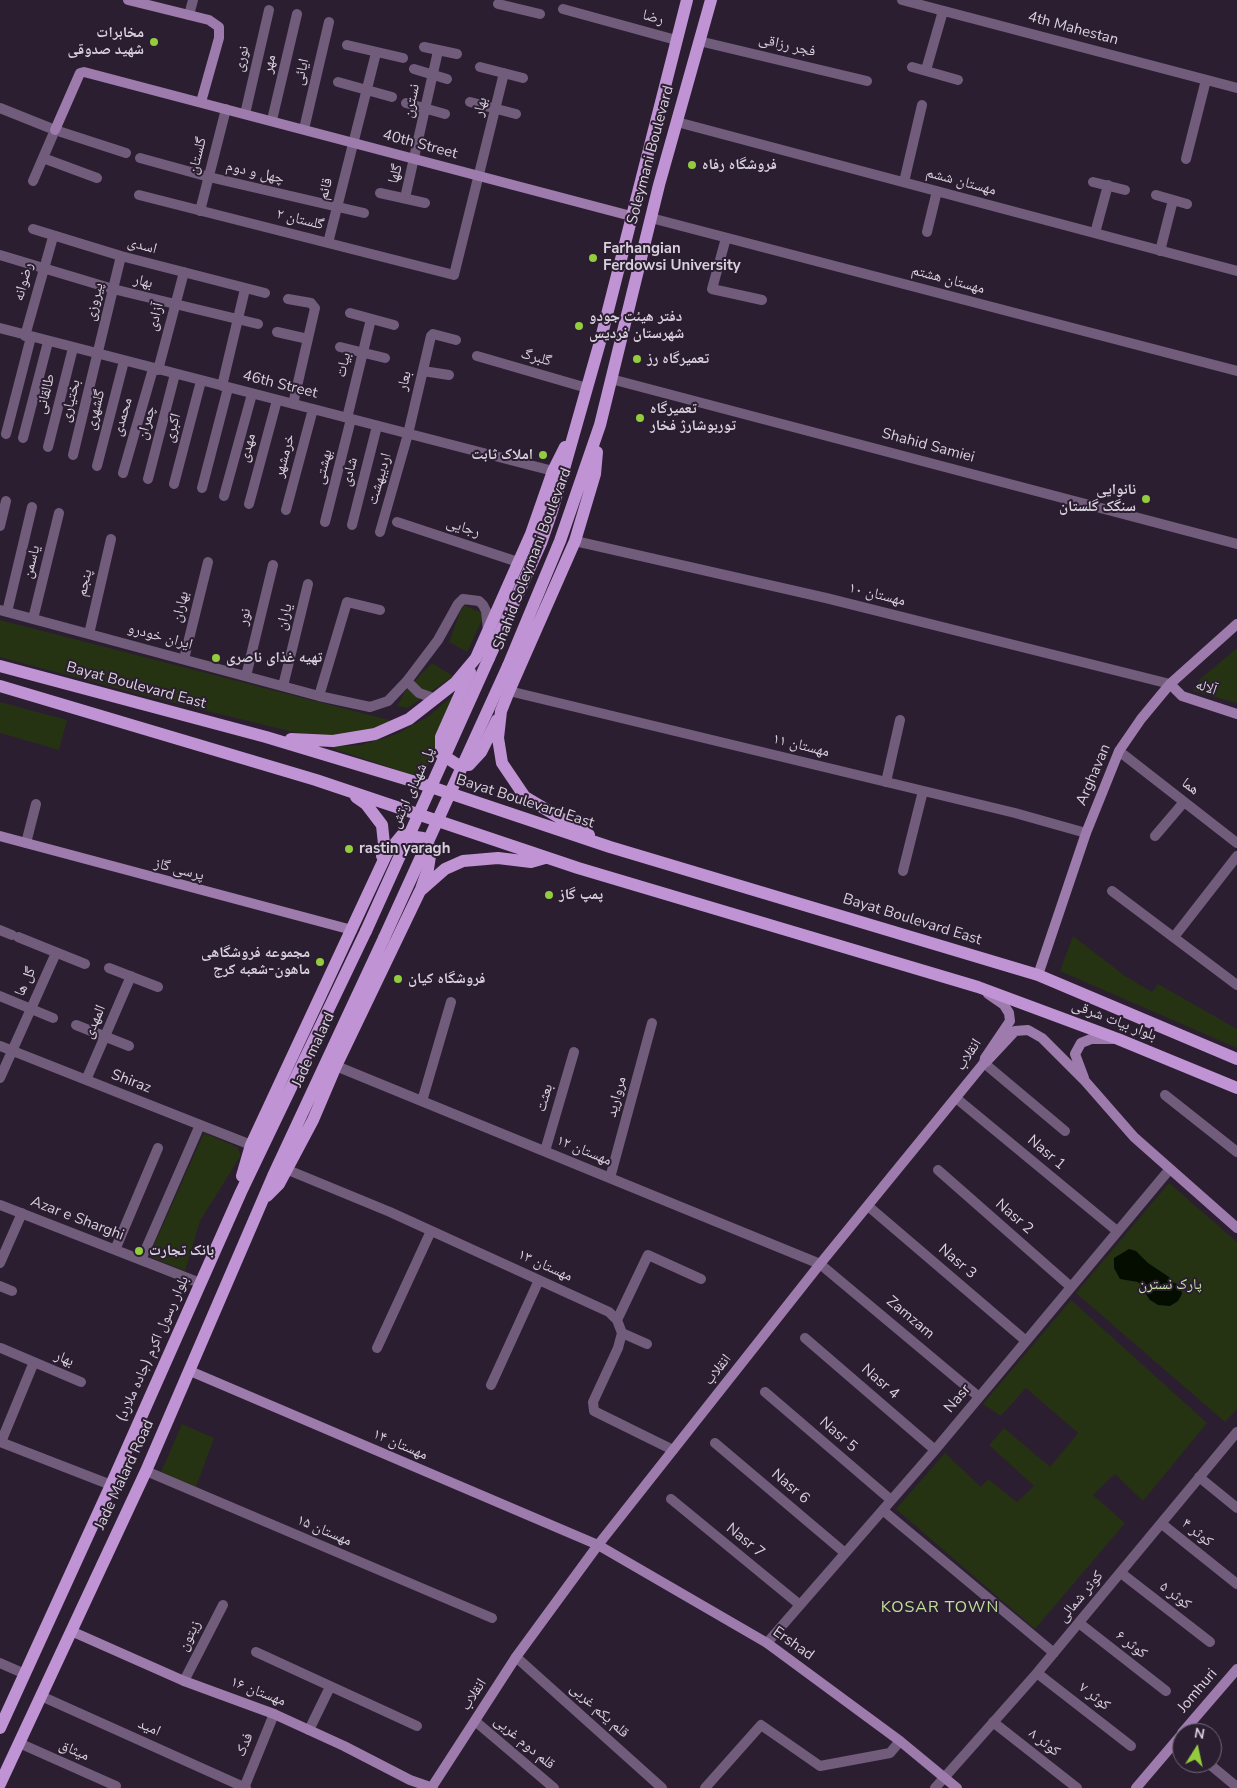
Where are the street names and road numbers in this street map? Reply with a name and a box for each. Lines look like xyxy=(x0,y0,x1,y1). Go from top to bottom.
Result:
street label: رضا xyxy=(640,7,666,29)
street label: 4th Mahestan xyxy=(1026,8,1120,50)
street label: فجر رزاقی xyxy=(757,31,817,61)
street label: نوری xyxy=(230,44,254,74)
street label: مهر xyxy=(259,53,281,75)
street label: ایائی xyxy=(290,57,314,87)
street label: نسترن xyxy=(400,82,424,120)
street label: Soleymani Boulevard xyxy=(624,84,678,226)
street label: بهار xyxy=(470,95,492,119)
street label: 40th Street xyxy=(381,126,459,164)
street label: گلستان xyxy=(185,135,211,177)
street label: چهل و دوم xyxy=(224,158,286,188)
street label: گلها xyxy=(385,162,407,186)
street label: مهستان ششم xyxy=(924,164,998,200)
street label: قائم xyxy=(315,176,337,202)
street label: گلستان ۲ xyxy=(274,205,326,235)
street label: اسدی xyxy=(125,233,159,259)
street label: رضوانه xyxy=(10,261,38,303)
street label: مهستان هشتم xyxy=(909,262,987,298)
street label: بهار xyxy=(131,271,155,293)
street label: پیروزی xyxy=(82,281,108,323)
street label: آزادی xyxy=(144,301,168,333)
street label: گلبرگ xyxy=(519,345,553,371)
street label: بیات xyxy=(332,351,356,379)
street label: 46th Street xyxy=(241,367,319,403)
street label: بعار xyxy=(394,369,416,393)
street label: طالقانی xyxy=(32,372,60,416)
street label: بختیاری xyxy=(57,378,85,424)
street label: گلشهری xyxy=(82,388,110,432)
street label: محمدی xyxy=(109,396,137,438)
street label: چمران xyxy=(134,404,160,442)
street label: اکبری xyxy=(160,411,186,445)
street label: Shahid Samiei xyxy=(880,425,976,467)
street label: مهدی xyxy=(236,432,260,464)
street label: خرمشهر xyxy=(271,432,299,480)
street label: بهشتی xyxy=(311,448,337,486)
street label: اردیبهشت xyxy=(364,451,396,507)
street label: شادی xyxy=(338,456,362,488)
street label: Shahid Soleymani Boulevard xyxy=(490,466,576,652)
street label: رجایی xyxy=(444,514,482,542)
street label: یاسمن xyxy=(19,543,45,581)
street label: پنجم xyxy=(73,568,97,598)
street label: مهستان ۱۰ xyxy=(847,579,907,611)
street label: بهاران xyxy=(168,589,194,625)
street label: یاران xyxy=(273,602,297,632)
street label: نور xyxy=(234,607,256,627)
street label: ایران خودرو xyxy=(126,620,194,654)
street label: Bayat Boulevard East xyxy=(64,659,208,713)
street label: آلاله xyxy=(1193,676,1219,700)
street label: مهستان ۱۱ xyxy=(771,730,831,762)
street label: Arghavan xyxy=(1073,741,1115,809)
street label: پل شهدای ارتش xyxy=(387,745,439,831)
street label: Bayat Boulevard East xyxy=(454,771,596,833)
street label: هما xyxy=(1178,774,1202,800)
street label: پرسی گاز xyxy=(152,855,206,885)
street label: Bayat Boulevard East xyxy=(840,890,984,950)
street label: گل ها xyxy=(11,964,41,1000)
street label: بلوار بیات شرقی xyxy=(1069,997,1159,1045)
street label: المهدی xyxy=(80,1002,110,1042)
street label: Jade malard xyxy=(289,1010,339,1090)
street label: انقلاب xyxy=(952,1036,986,1074)
street label: Shiraz xyxy=(108,1066,154,1098)
street label: مروارید xyxy=(603,1075,631,1119)
street label: بعثت xyxy=(532,1082,558,1114)
street label: مهستان ۱۲ xyxy=(554,1132,614,1170)
street label: Nasr 1 xyxy=(1023,1132,1069,1174)
street label: Azar e Sharghi xyxy=(28,1193,126,1245)
street label: Nasr 2 xyxy=(991,1196,1037,1238)
street label: Nasr 3 xyxy=(934,1241,980,1283)
street label: مهستان ۱۳ xyxy=(515,1246,575,1286)
street label: بلوار رسول اکرم (جاده ملارد) xyxy=(113,1273,193,1425)
street label: Zamzam xyxy=(882,1293,938,1343)
street label: بهار xyxy=(52,1347,76,1371)
street label: انقلاب xyxy=(700,1351,736,1389)
street label: Nasr 4 xyxy=(857,1361,903,1403)
street label: Nasr xyxy=(941,1381,975,1417)
street label: Nasr 5 xyxy=(815,1414,861,1456)
street label: Jade Malard Road xyxy=(92,1417,158,1533)
street label: مهستان ۱۴ xyxy=(370,1425,430,1465)
street label: Nasr 6 xyxy=(767,1466,813,1508)
street label: مهستان ۱۵ xyxy=(294,1511,354,1551)
street label: کوثر ۴ xyxy=(1178,1515,1216,1551)
street label: Nasr 7 xyxy=(722,1520,768,1562)
street label: کوثر شمالی xyxy=(1054,1568,1108,1626)
street label: کوثر ۵ xyxy=(1156,1578,1194,1614)
street label: زیتون xyxy=(175,1618,205,1654)
street label: Ershad xyxy=(769,1623,817,1665)
street label: کوثر ۶ xyxy=(1112,1627,1150,1663)
street label: Jomhuri xyxy=(1174,1665,1222,1717)
street label: مهستان ۱۶ xyxy=(228,1673,288,1711)
street label: انقلاب xyxy=(457,1676,491,1714)
street label: کوثر ۷ xyxy=(1075,1679,1113,1715)
street label: قلم یکم غربی xyxy=(566,1680,632,1742)
street label: قلم دوم غربی xyxy=(490,1712,558,1774)
street label: امید xyxy=(135,1715,163,1741)
street label: کوثر ۸ xyxy=(1025,1725,1063,1761)
street label: فدک xyxy=(232,1730,258,1760)
street label: میثاق xyxy=(56,1736,92,1766)

